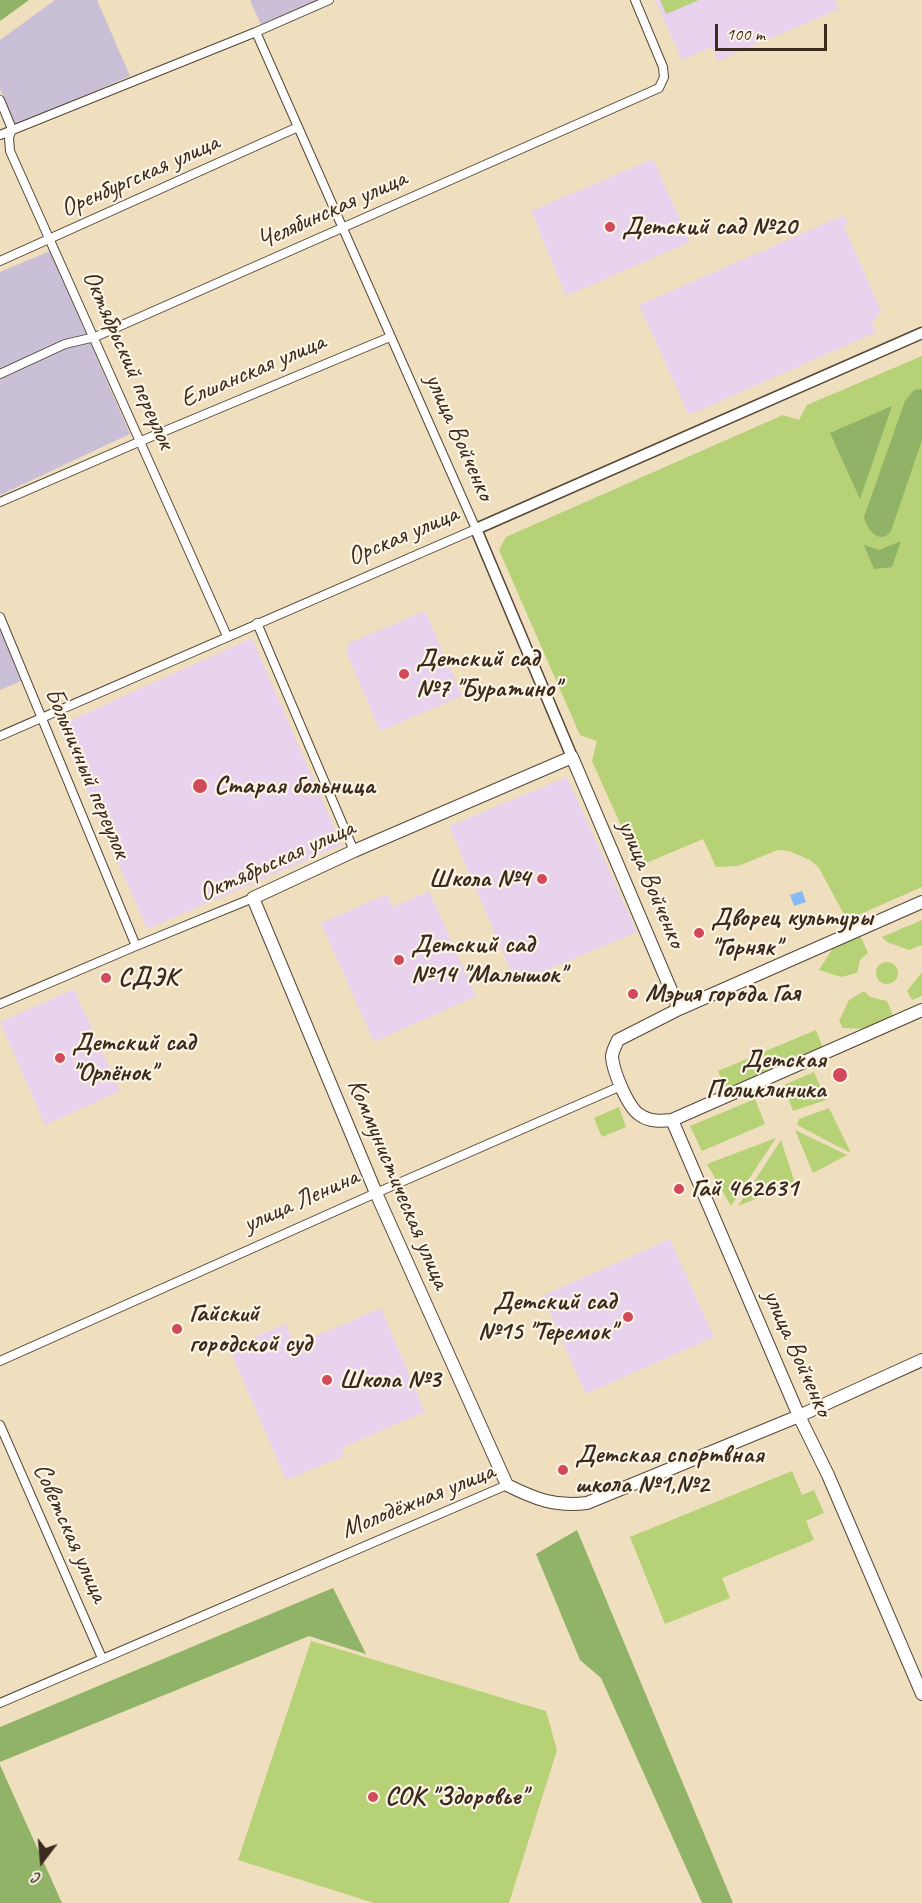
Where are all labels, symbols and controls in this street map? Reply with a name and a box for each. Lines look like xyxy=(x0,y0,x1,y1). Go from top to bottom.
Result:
scale bar xyxy=(718,12,830,50)
text: 100 m xyxy=(726,23,765,45)
street label: Оренбургская улица xyxy=(56,127,224,225)
street label: Челябинская улица xyxy=(252,163,412,257)
place label: Детский сад №20 xyxy=(622,211,796,243)
marker: Детский сад №20 xyxy=(603,220,617,234)
street label: Октябрьский переулок xyxy=(75,266,181,454)
street label: Елшанская улица xyxy=(176,327,330,415)
street label: улица Войченко xyxy=(417,369,501,505)
street label: Орская улица xyxy=(343,499,463,573)
place label: Детский сад №7 "Буратино" xyxy=(416,643,560,704)
marker: Детский сад №7 "Буратино" xyxy=(397,667,411,681)
street label: Больничный переулок xyxy=(37,683,137,863)
place label: Старая больница xyxy=(214,770,375,802)
marker: Старая больница xyxy=(191,777,209,795)
street label: Октябрьская улица xyxy=(194,813,360,909)
street label: улица Войченко xyxy=(610,815,692,953)
place label: Школа №4 xyxy=(429,863,530,895)
marker: Школа №4 xyxy=(535,872,549,886)
place label: Дворец культуры "Горняк" xyxy=(711,902,873,964)
marker: Дворец культуры "Горняк" xyxy=(692,926,706,940)
place label: Детский сад №14 "Малышок" xyxy=(411,929,565,990)
marker: Детский сад №14 "Малышок" xyxy=(392,953,406,967)
place label: СДЭК xyxy=(118,962,178,994)
marker: СДЭК xyxy=(99,971,113,985)
place label: Мэрия города Гая xyxy=(645,978,800,1010)
marker: Мэрия города Гая xyxy=(626,987,640,1001)
place label: Детский сад "Орлёнок" xyxy=(72,1027,195,1088)
place label: Детская Поликлиника xyxy=(706,1044,826,1106)
marker: Детский сад "Орлёнок" xyxy=(53,1051,67,1065)
marker: Детская Поликлиника xyxy=(831,1066,849,1084)
street label: Коммунистическая улица xyxy=(340,1074,456,1294)
street label: улица Ленина xyxy=(238,1162,364,1240)
place label: Гай 462631 xyxy=(691,1173,798,1205)
marker: Гай 462631 xyxy=(672,1182,686,1196)
street label: улица Войченко xyxy=(755,1285,839,1421)
place label: Детский сад №15 "Теремок" xyxy=(478,1286,616,1348)
place label: Гайский городской суд xyxy=(189,1298,312,1360)
marker: Детский сад №15 "Теремок" xyxy=(621,1310,635,1324)
marker: Гайский городской суд xyxy=(170,1322,184,1336)
place label: Школа №3 xyxy=(339,1364,440,1396)
marker: Школа №3 xyxy=(320,1373,334,1387)
place label: Детская спортвная школа №1,№2 xyxy=(575,1439,764,1500)
street label: Молодёжная улица xyxy=(337,1456,499,1546)
street label: Советская улица xyxy=(25,1459,115,1607)
marker: Детская спортвная школа №1,№2 xyxy=(556,1463,570,1477)
place label: СОК "Здоровье" xyxy=(385,1781,527,1813)
marker: СОК "Здоровье" xyxy=(366,1790,380,1804)
north arrow xyxy=(12,1831,72,1891)
text: С xyxy=(31,1868,44,1889)

